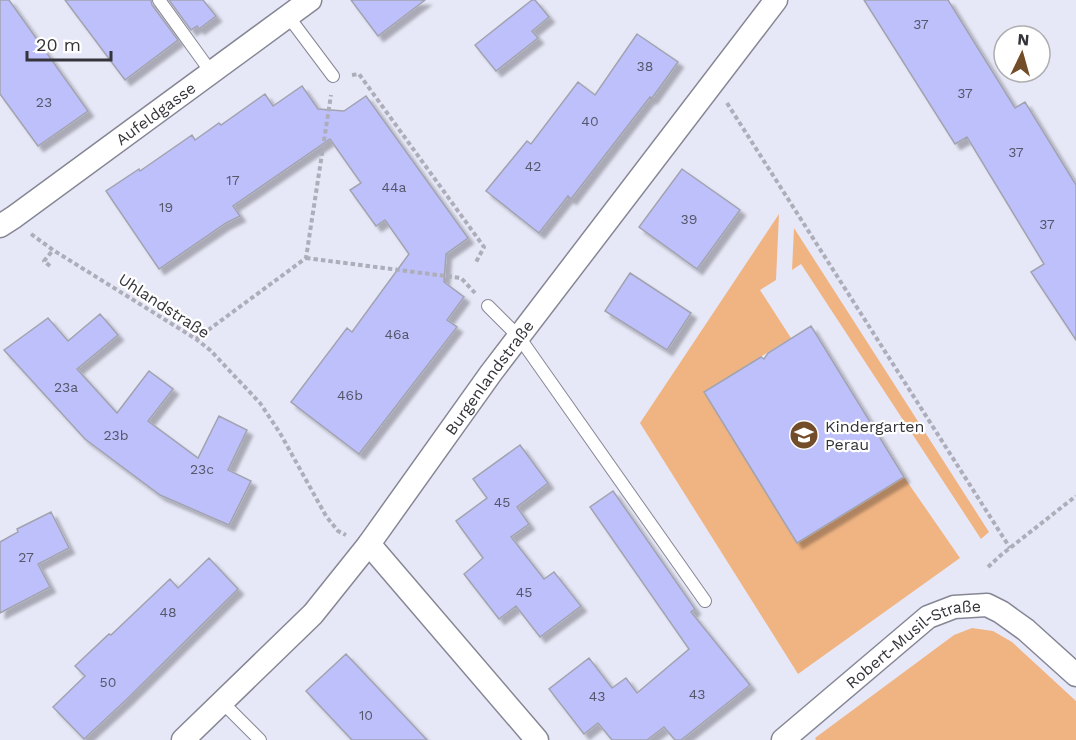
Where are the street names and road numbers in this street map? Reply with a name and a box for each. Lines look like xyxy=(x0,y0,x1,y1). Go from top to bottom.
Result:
street label: Aufeldgasse xyxy=(112,78,199,149)
street label: Uhlandstraße xyxy=(115,270,213,342)
street label: Burgenlandstraße xyxy=(441,316,537,438)
street label: Robert-Musil-Straße xyxy=(842,596,981,692)

